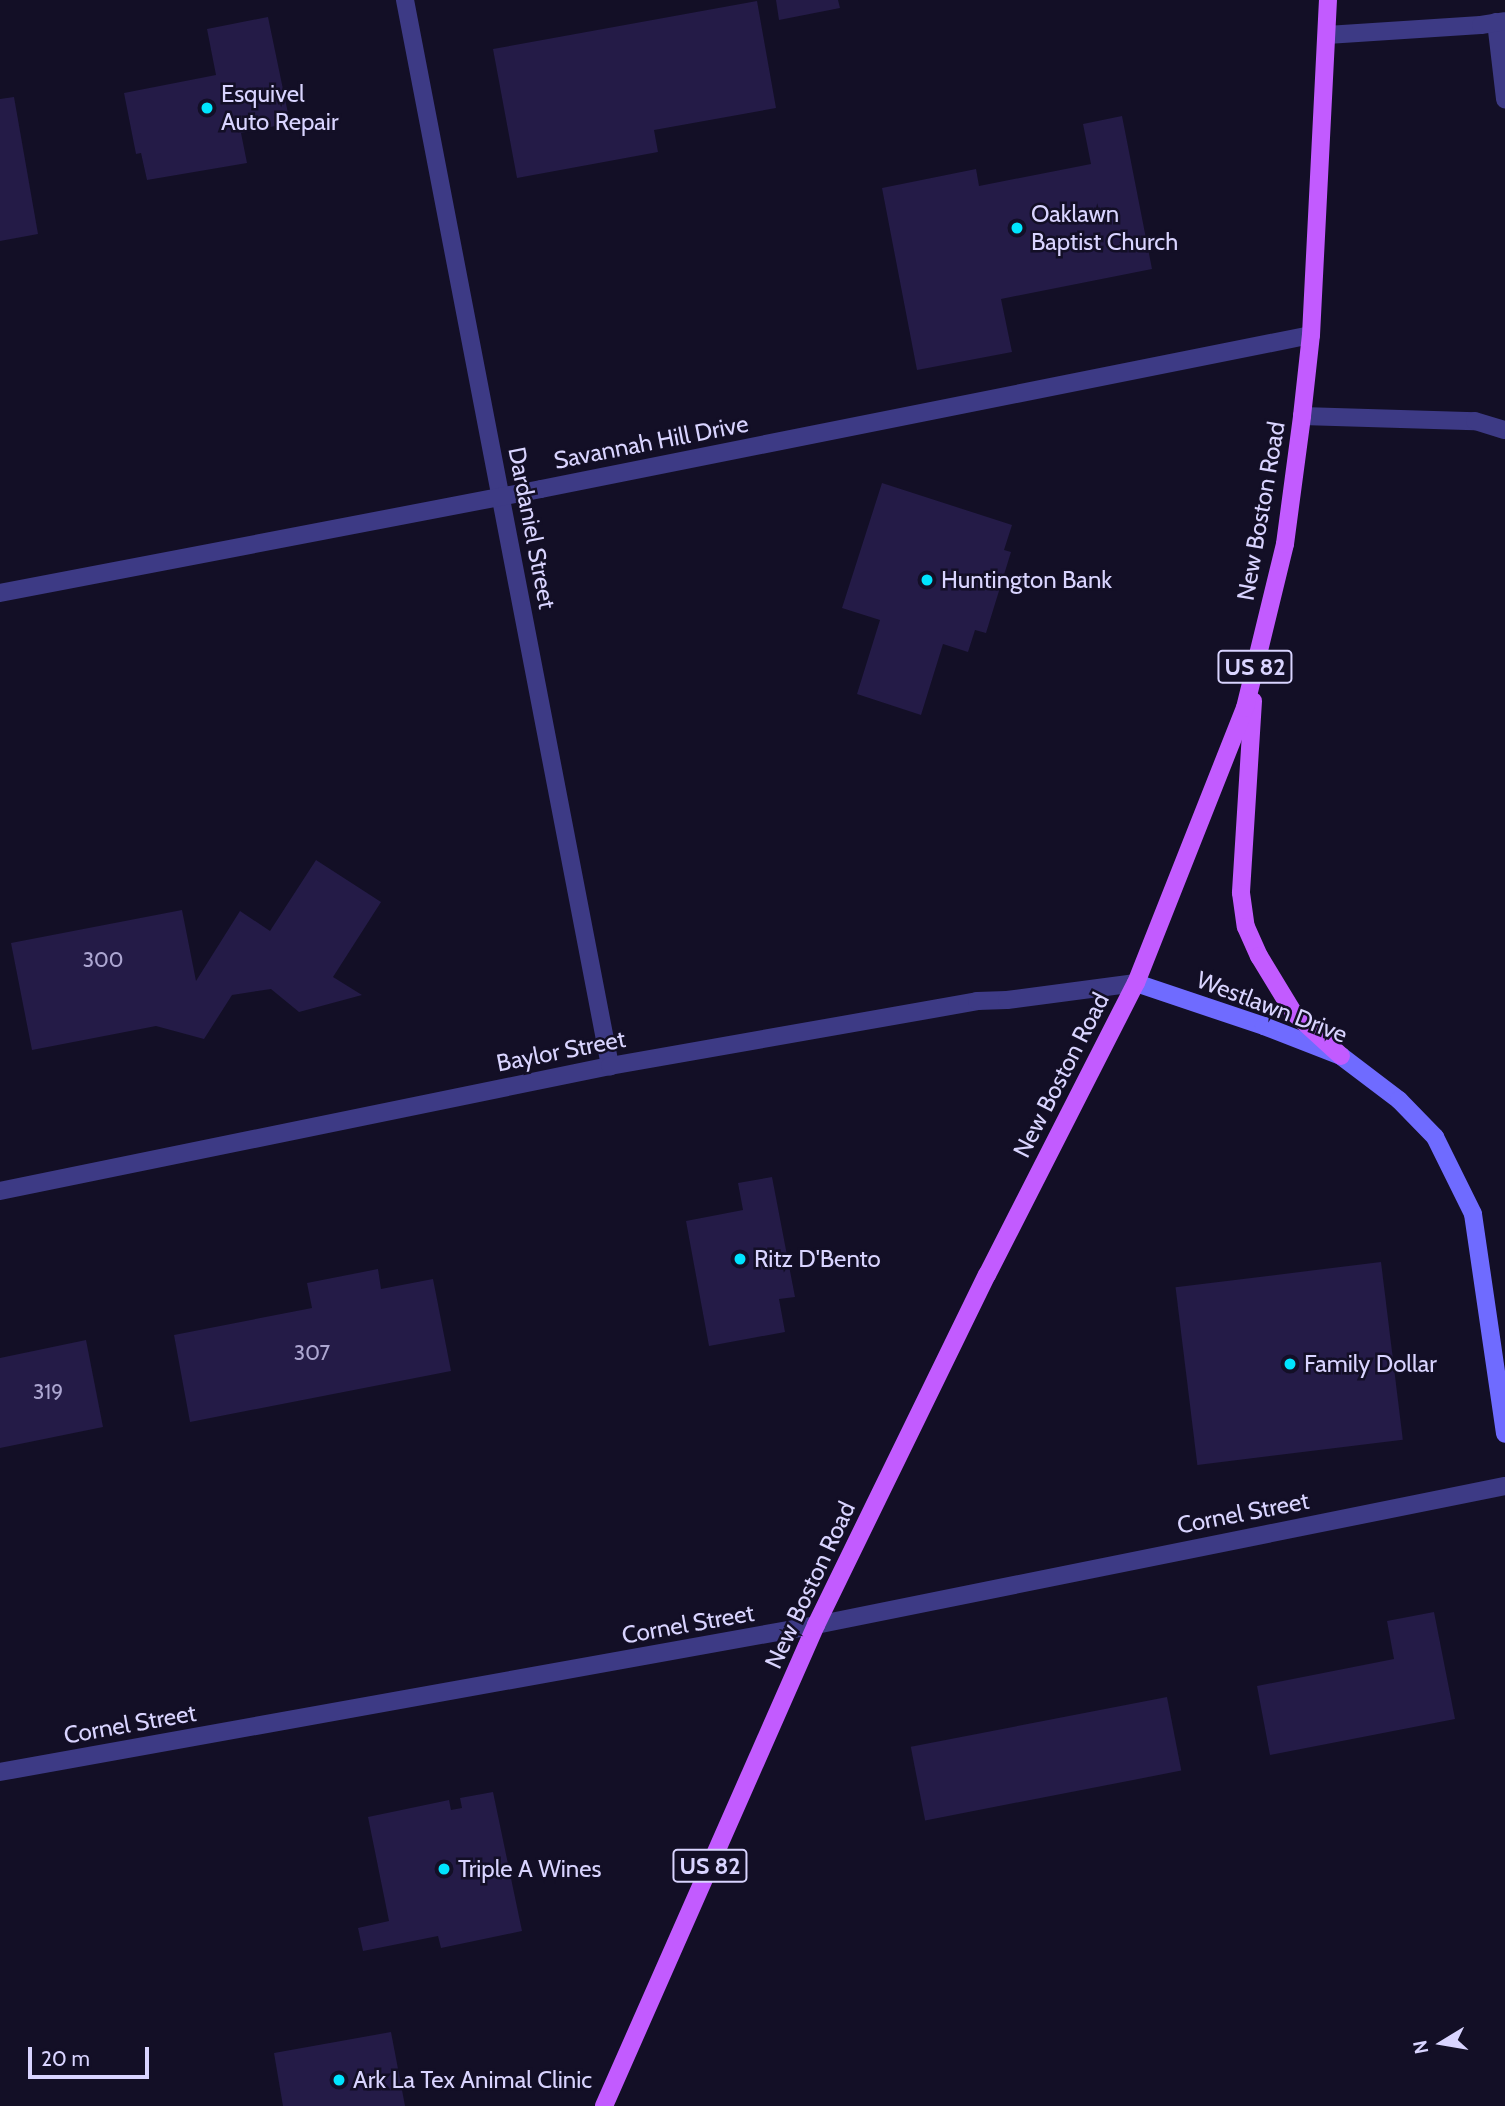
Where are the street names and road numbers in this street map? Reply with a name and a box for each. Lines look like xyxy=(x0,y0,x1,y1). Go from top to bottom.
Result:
street label: Savannah Hill Drive xyxy=(551,409,751,475)
street label: New Boston Road xyxy=(1231,419,1291,603)
street label: Dardaniel Street xyxy=(502,445,562,611)
road number: US 82 xyxy=(1216,648,1294,687)
street label: Westlawn Drive xyxy=(1193,965,1351,1049)
street label: New Boston Road xyxy=(1007,988,1115,1162)
street label: Baylor Street xyxy=(494,1024,628,1078)
street label: Cornel Street xyxy=(1175,1486,1311,1540)
street label: New Boston Road xyxy=(759,1497,861,1673)
street label: Cornel Street xyxy=(620,1598,756,1650)
street label: Cornel Street xyxy=(62,1698,198,1750)
road number: US 82 xyxy=(672,1846,748,1885)

